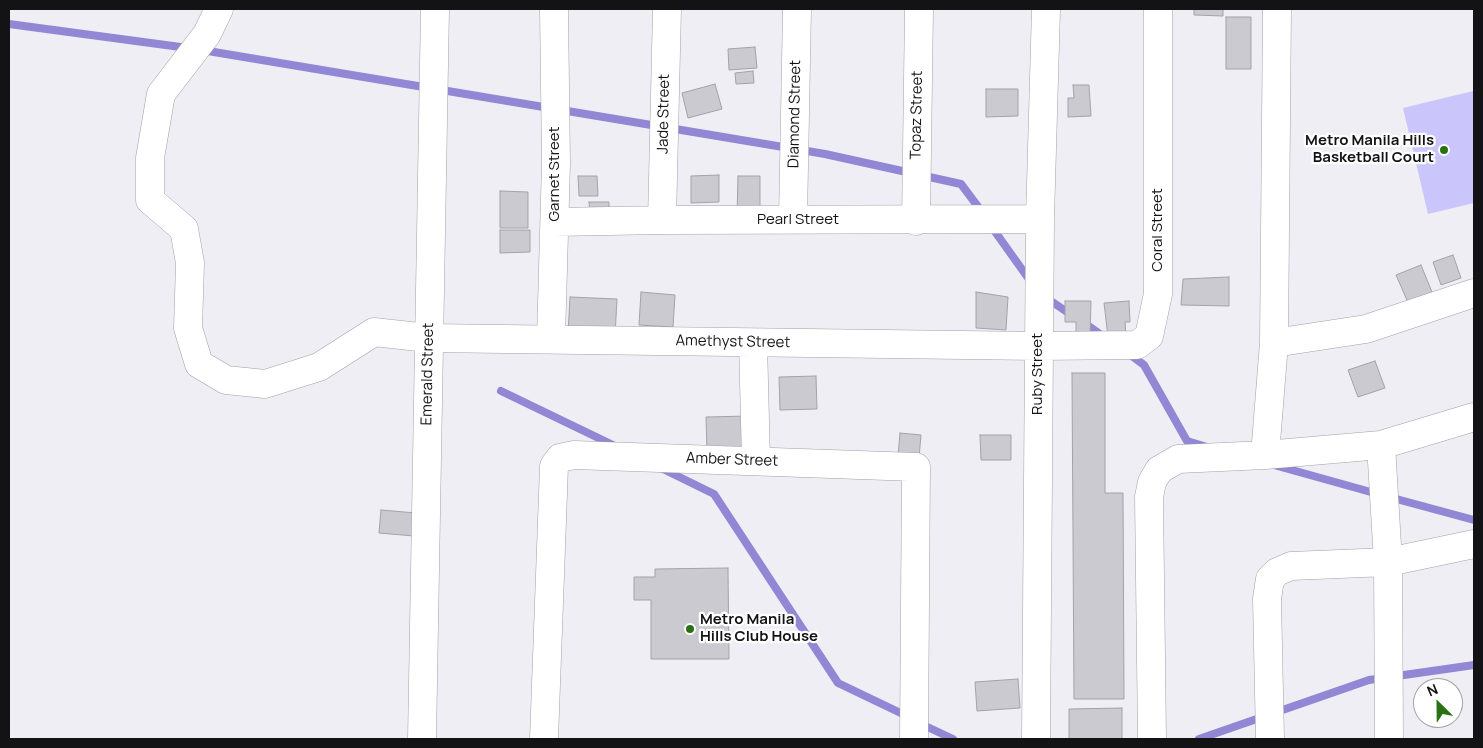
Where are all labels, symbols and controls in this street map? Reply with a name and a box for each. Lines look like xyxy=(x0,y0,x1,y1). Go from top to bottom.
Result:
street label: Diamond Street xyxy=(785,60,805,168)
street label: Topaz Street xyxy=(907,70,927,160)
street label: Jade Street xyxy=(654,74,674,154)
street label: Garnet Street xyxy=(546,126,564,222)
place label: Metro Manila Hills Basketball Court xyxy=(1305,132,1434,167)
marker: Metro Manila Hills Basketball Court xyxy=(1438,144,1450,156)
street label: Coral Street xyxy=(1149,188,1167,272)
street label: Pearl Street xyxy=(757,211,839,229)
street label: Emerald Street xyxy=(418,322,438,426)
street label: Amethyst Street xyxy=(675,332,791,352)
street label: Ruby Street xyxy=(1029,333,1047,415)
street label: Amber Street xyxy=(686,449,778,471)
place label: Metro Manila Hills Club House xyxy=(700,611,818,646)
marker: Metro Manila Hills Club House xyxy=(684,623,696,635)
north arrow xyxy=(1413,678,1463,728)
text: N xyxy=(1424,679,1441,700)

